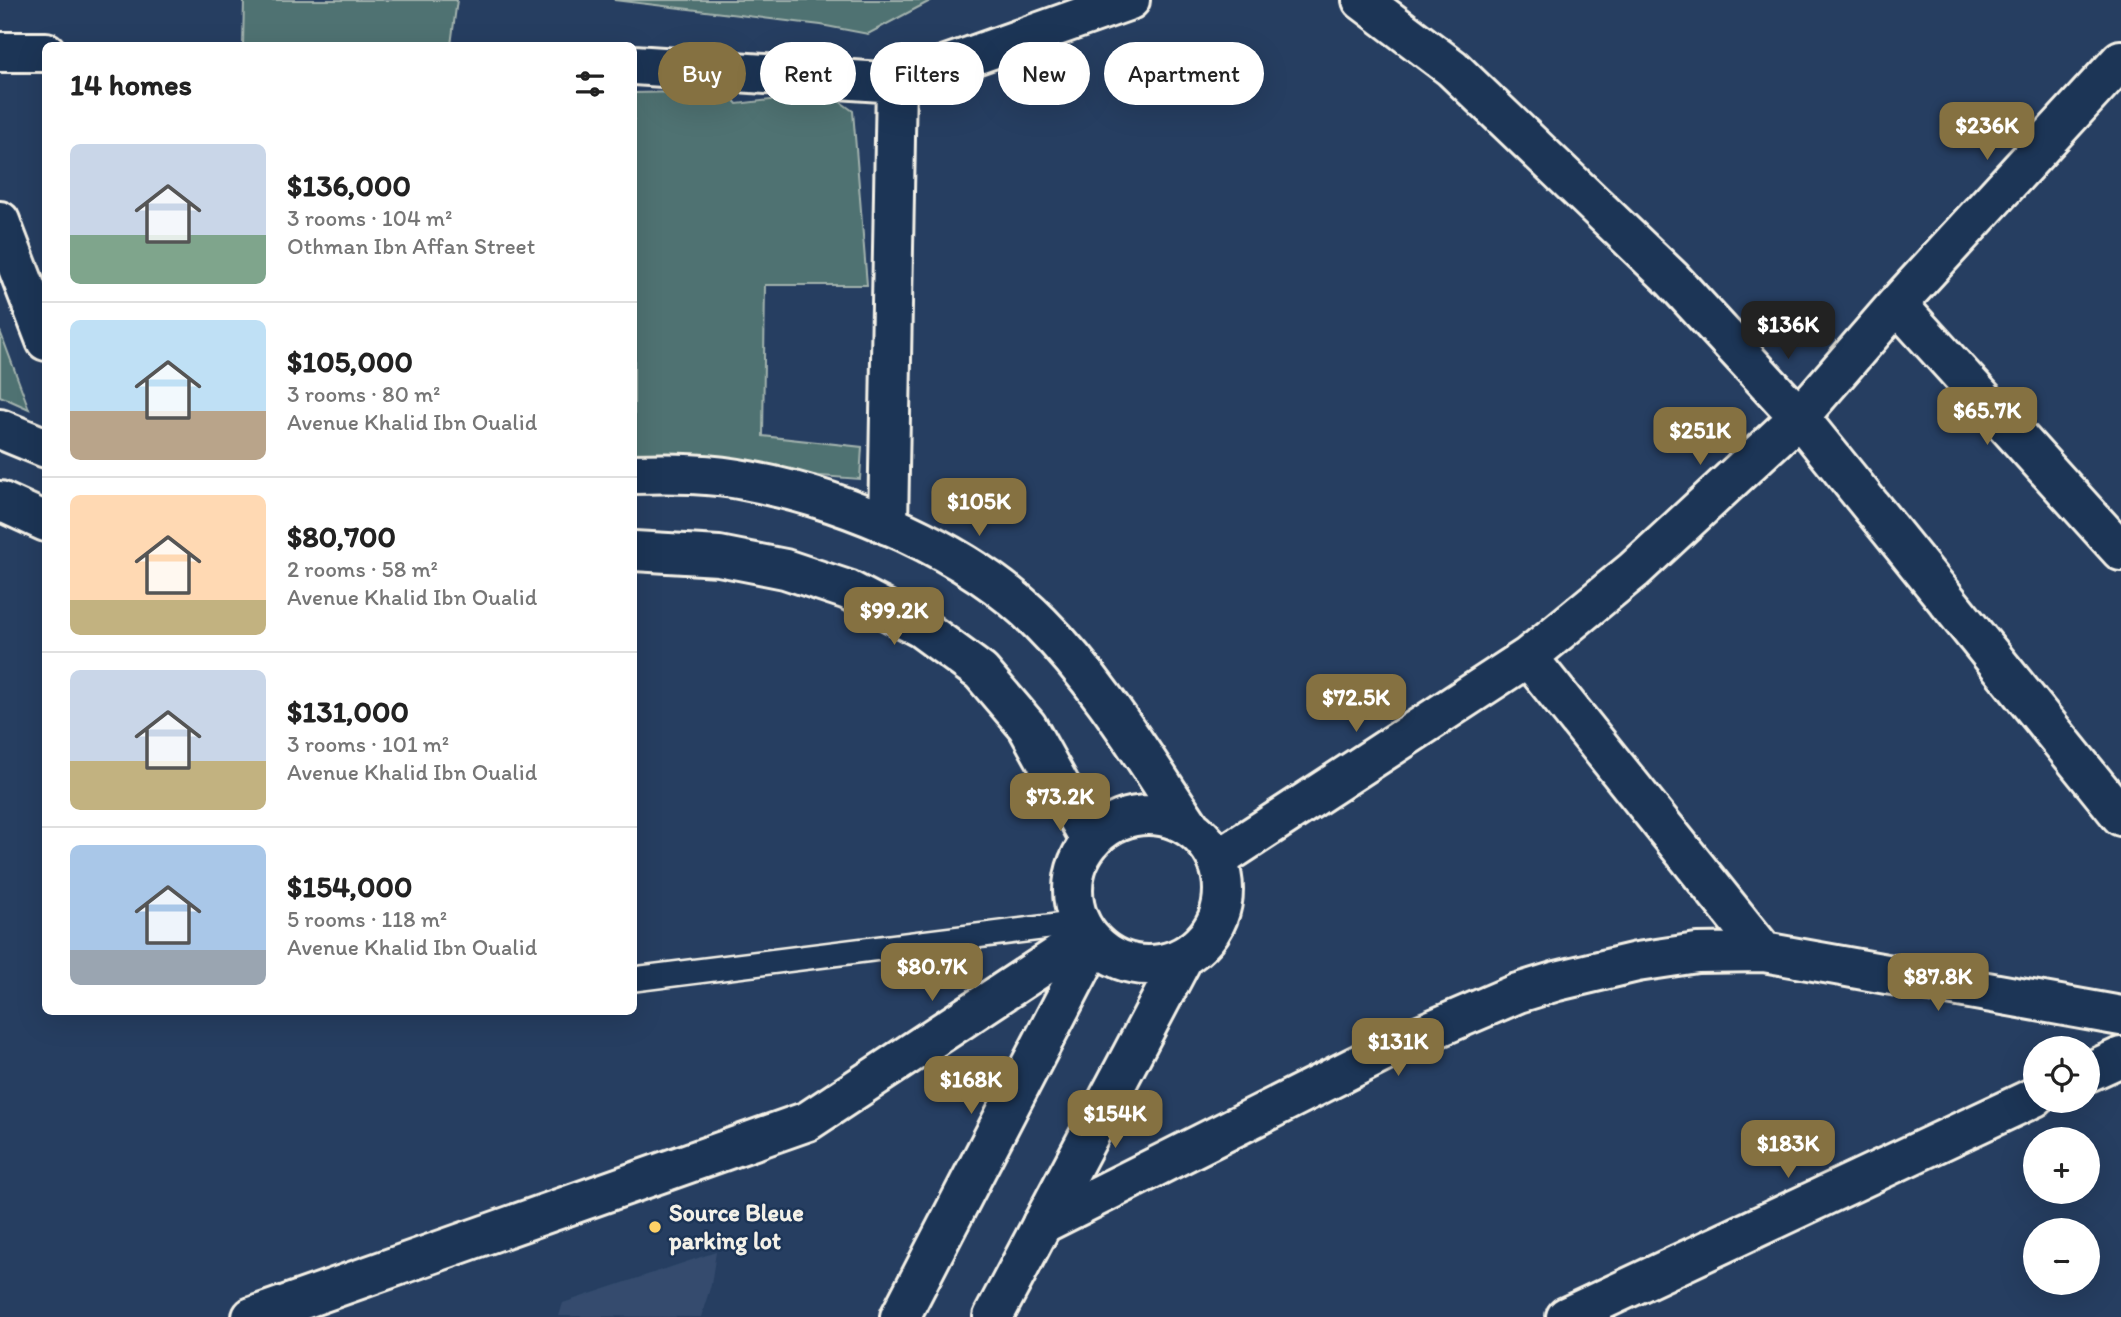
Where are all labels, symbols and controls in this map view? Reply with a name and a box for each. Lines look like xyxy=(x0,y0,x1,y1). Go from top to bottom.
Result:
chip: Buy xyxy=(658,42,746,105)
chip: Rent xyxy=(760,42,856,105)
chip: Filters xyxy=(870,42,984,105)
chip: New xyxy=(998,42,1090,105)
chip: Apartment xyxy=(1104,42,1264,105)
icon: filters xyxy=(571,65,609,103)
text: 14 homes xyxy=(70,66,192,103)
pin: $236K xyxy=(1938,102,2036,162)
text: $236K xyxy=(1955,111,2019,139)
text: $136,000 xyxy=(287,167,411,204)
icon: home xyxy=(126,172,210,256)
text: 3 rooms · 104 m² xyxy=(287,204,452,232)
text: Othman Ibn Affan Street xyxy=(287,232,535,260)
pin: $136K xyxy=(1739,302,1837,361)
text: $136K xyxy=(1757,310,1819,338)
text: $105,000 xyxy=(287,343,413,380)
icon: home xyxy=(126,348,210,432)
text: 3 rooms · 80 m² xyxy=(287,380,441,408)
pin: $65.7K xyxy=(1930,388,2044,447)
text: $65.7K xyxy=(1953,396,2021,424)
pin: $251K xyxy=(1651,407,1749,467)
text: Avenue Khalid Ibn Oualid xyxy=(287,408,537,436)
text: $251K xyxy=(1669,416,1731,444)
pin: $105K xyxy=(930,478,1028,538)
text: $105K xyxy=(947,487,1011,515)
text: $80,700 xyxy=(287,518,396,555)
icon: home xyxy=(126,523,210,607)
text: 2 rooms · 58 m² xyxy=(287,555,438,583)
text: Avenue Khalid Ibn Oualid xyxy=(287,583,537,611)
pin: $99.2K xyxy=(837,588,951,647)
text: $99.2K xyxy=(860,596,928,624)
pin: $72.5K xyxy=(1299,674,1413,734)
text: $72.5K xyxy=(1322,683,1390,711)
text: $131,000 xyxy=(287,693,409,730)
icon: home xyxy=(126,698,210,782)
text: 3 rooms · 101 m² xyxy=(287,730,449,758)
text: Avenue Khalid Ibn Oualid xyxy=(287,758,537,786)
pin: $73.2K xyxy=(1003,774,1117,833)
text: $73.2K xyxy=(1026,782,1094,810)
text: $154,000 xyxy=(287,868,412,905)
icon: home xyxy=(126,873,210,957)
text: 5 rooms · 118 m² xyxy=(287,905,447,933)
text: Avenue Khalid Ibn Oualid xyxy=(287,933,537,961)
pin: $80.7K xyxy=(875,944,989,1003)
text: $80.7K xyxy=(897,952,967,980)
pin: $87.8K xyxy=(1881,954,1995,1013)
text: $87.8K xyxy=(1904,962,1972,990)
pin: $131K xyxy=(1349,1018,1447,1078)
text: $131K xyxy=(1368,1027,1428,1055)
map controls xyxy=(2023,1036,2100,1295)
button: locate xyxy=(2023,1036,2100,1113)
pin: $168K xyxy=(922,1056,1020,1116)
text: $168K xyxy=(940,1065,1002,1093)
pin: $154K xyxy=(1066,1090,1164,1150)
text: $154K xyxy=(1084,1099,1146,1127)
pin: $183K xyxy=(1739,1120,1837,1180)
button: + xyxy=(2023,1127,2100,1204)
text: $183K xyxy=(1757,1129,1819,1157)
place label: Source Bleue parking lot xyxy=(668,1198,804,1256)
button: − xyxy=(2023,1218,2100,1295)
marker: Source Bleue parking lot xyxy=(647,1219,663,1235)

